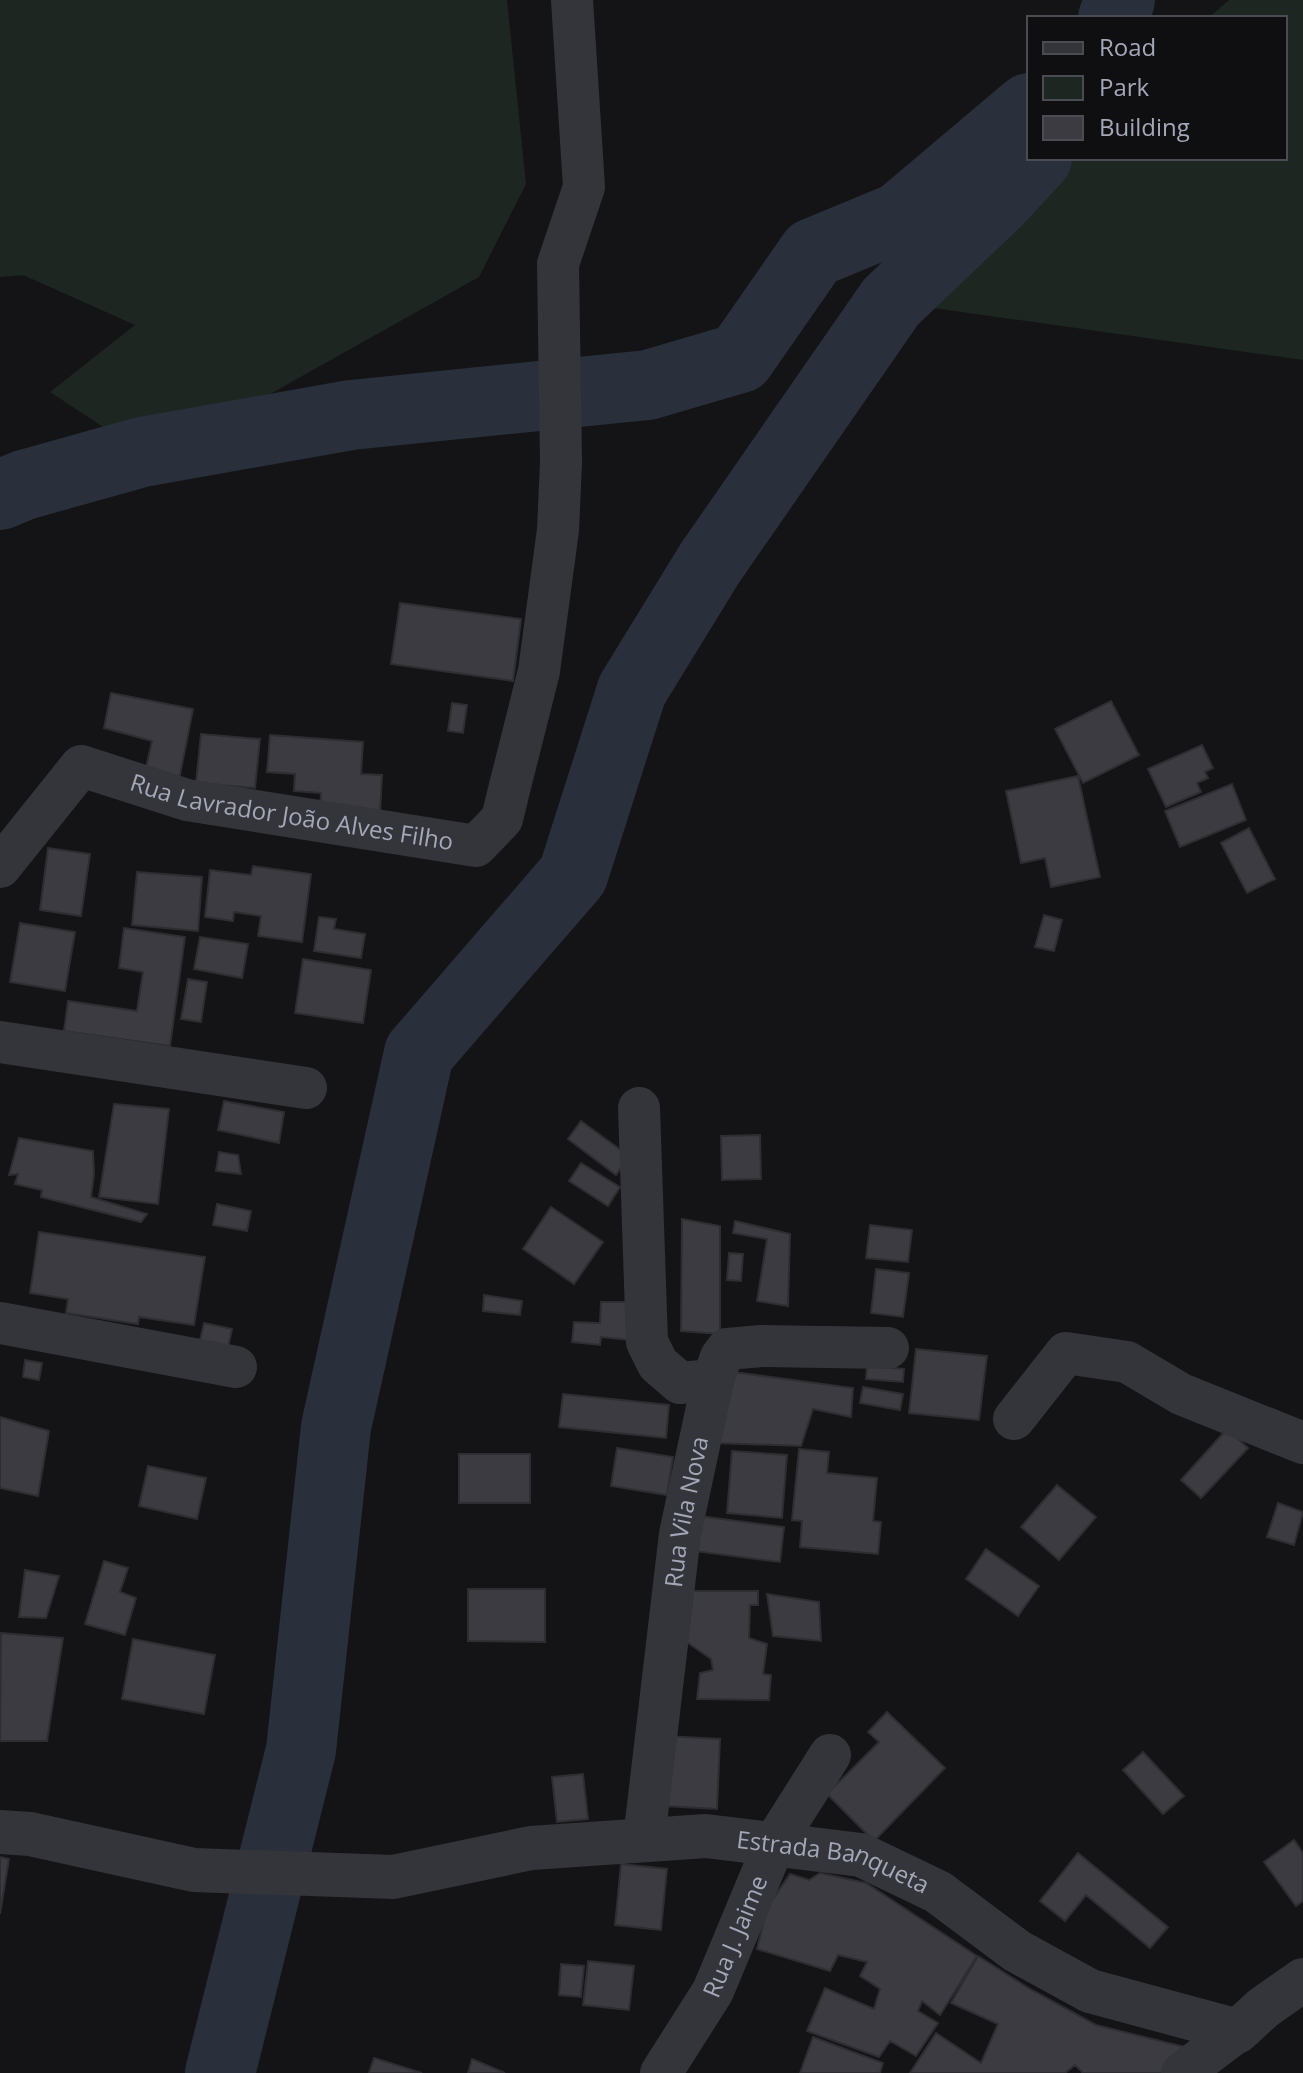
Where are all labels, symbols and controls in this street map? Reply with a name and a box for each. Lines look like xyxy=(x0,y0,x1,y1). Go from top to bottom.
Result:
legend xyxy=(1027,16,1287,160)
text: Road xyxy=(1099,30,1156,63)
text: Park xyxy=(1099,70,1150,103)
text: Building xyxy=(1099,110,1190,143)
street label: Rua Lavrador João Alves Filho xyxy=(126,765,456,857)
street label: Rua Vila Nova xyxy=(656,1433,715,1589)
street label: Estrada Banqueta xyxy=(735,1822,935,1901)
street label: Rua J. Jaime xyxy=(694,1870,774,2002)

